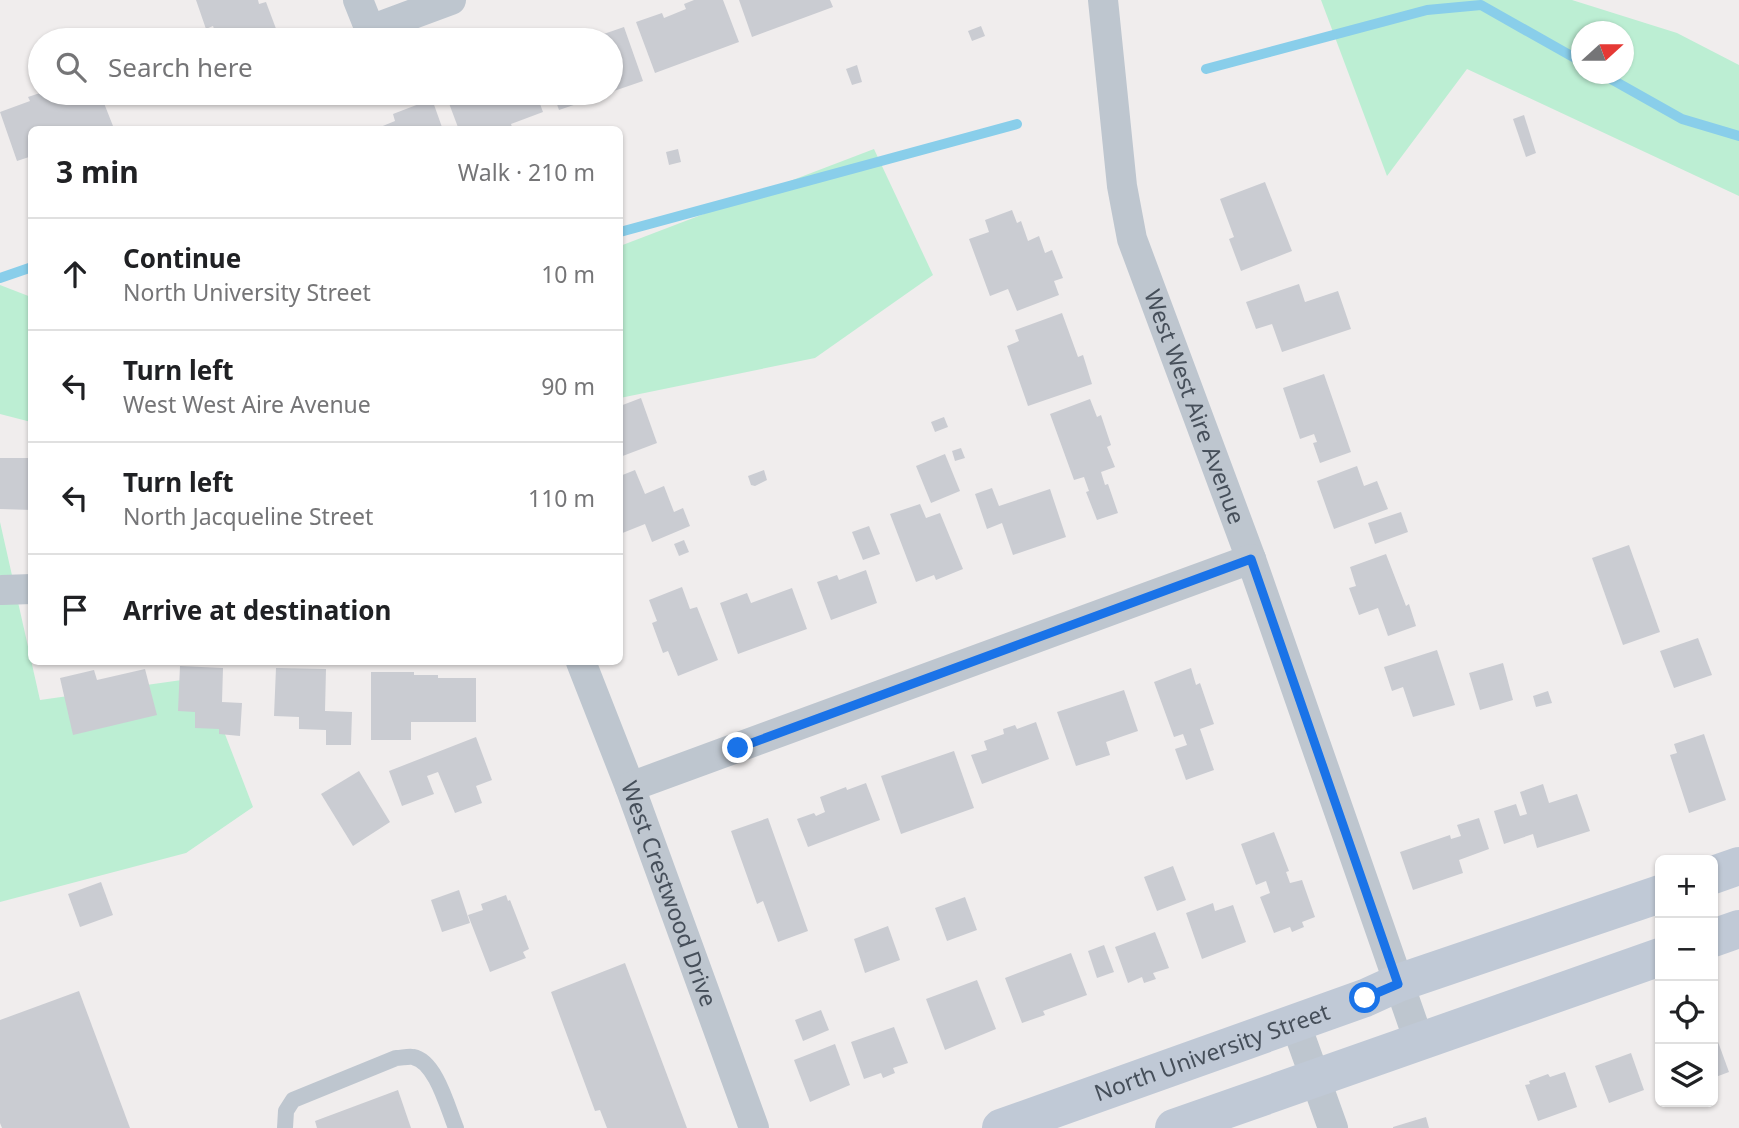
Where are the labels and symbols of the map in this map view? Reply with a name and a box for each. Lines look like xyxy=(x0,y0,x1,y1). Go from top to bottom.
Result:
north arrow xyxy=(1571,21,1634,84)
street label: West West Aire Avenue xyxy=(1137,285,1254,528)
route end xyxy=(722,732,753,763)
street label: West Crestwood Drive xyxy=(614,776,726,1011)
route start xyxy=(1349,982,1380,1013)
street label: North University Street xyxy=(1090,995,1334,1108)

